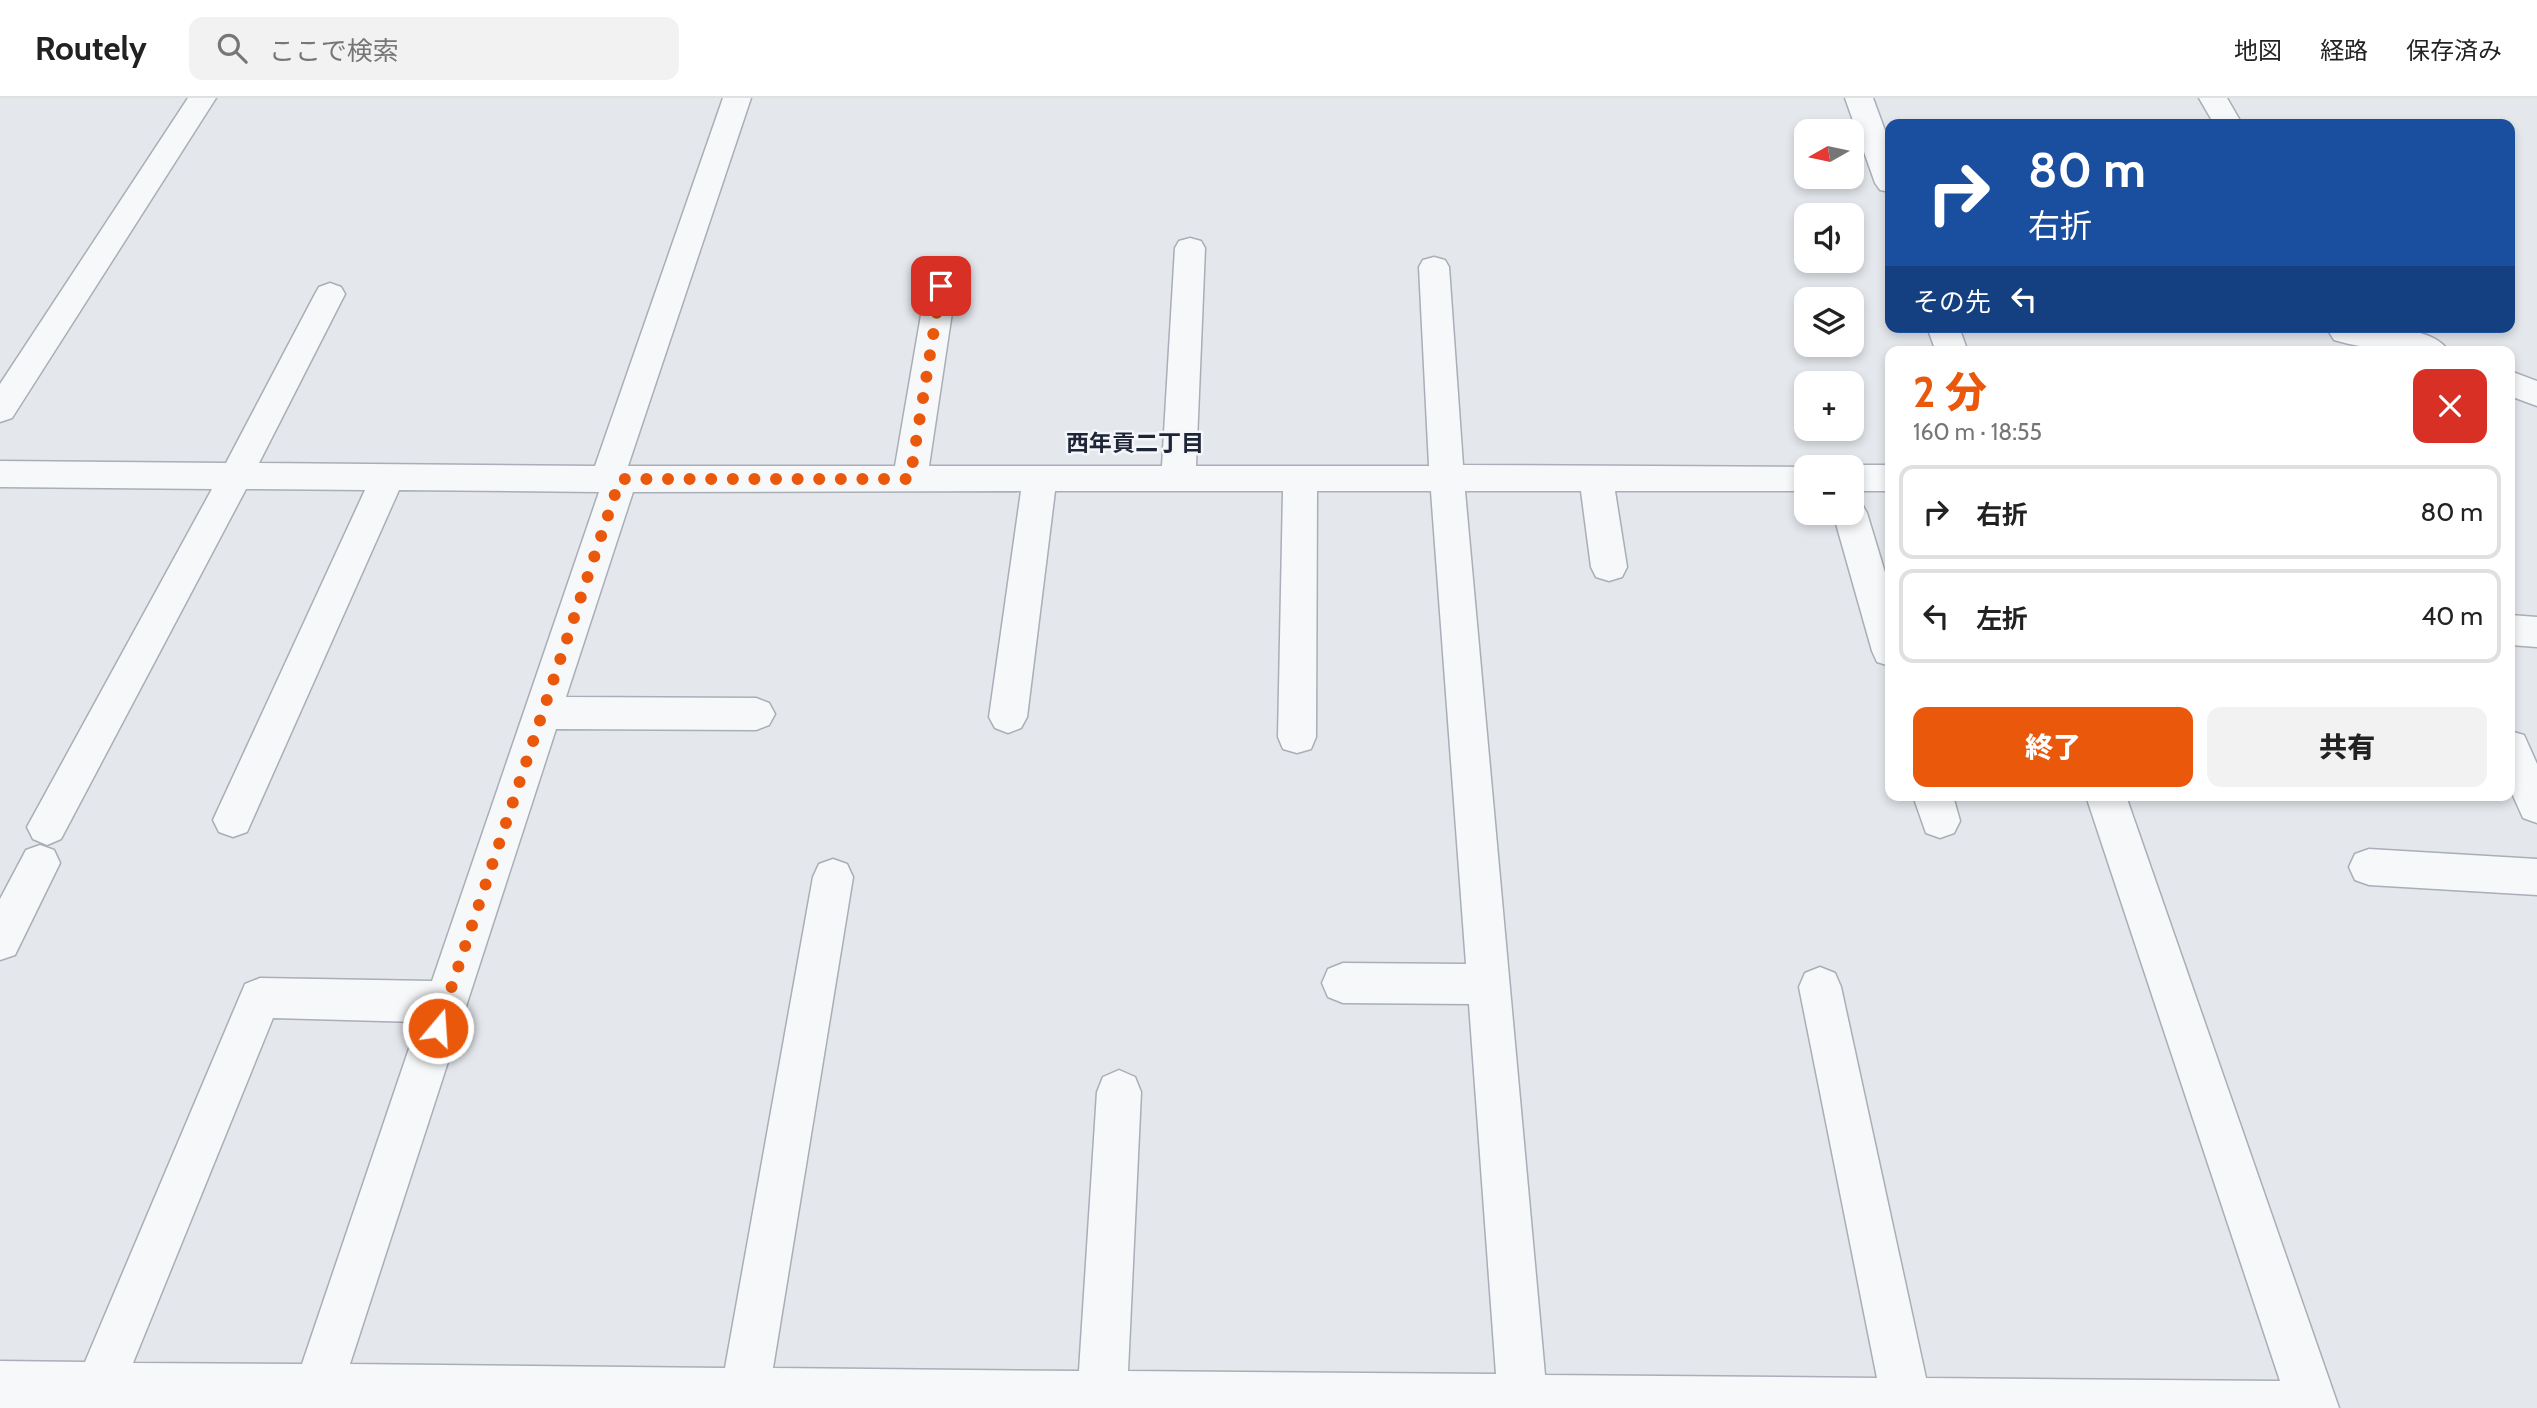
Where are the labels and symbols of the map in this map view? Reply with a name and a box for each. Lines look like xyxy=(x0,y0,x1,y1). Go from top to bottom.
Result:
north arrow xyxy=(1794,119,1864,189)
pin xyxy=(911,256,971,316)
district label: 西年貢二丁目 xyxy=(1066,429,1204,457)
position arrow xyxy=(401,991,475,1065)

